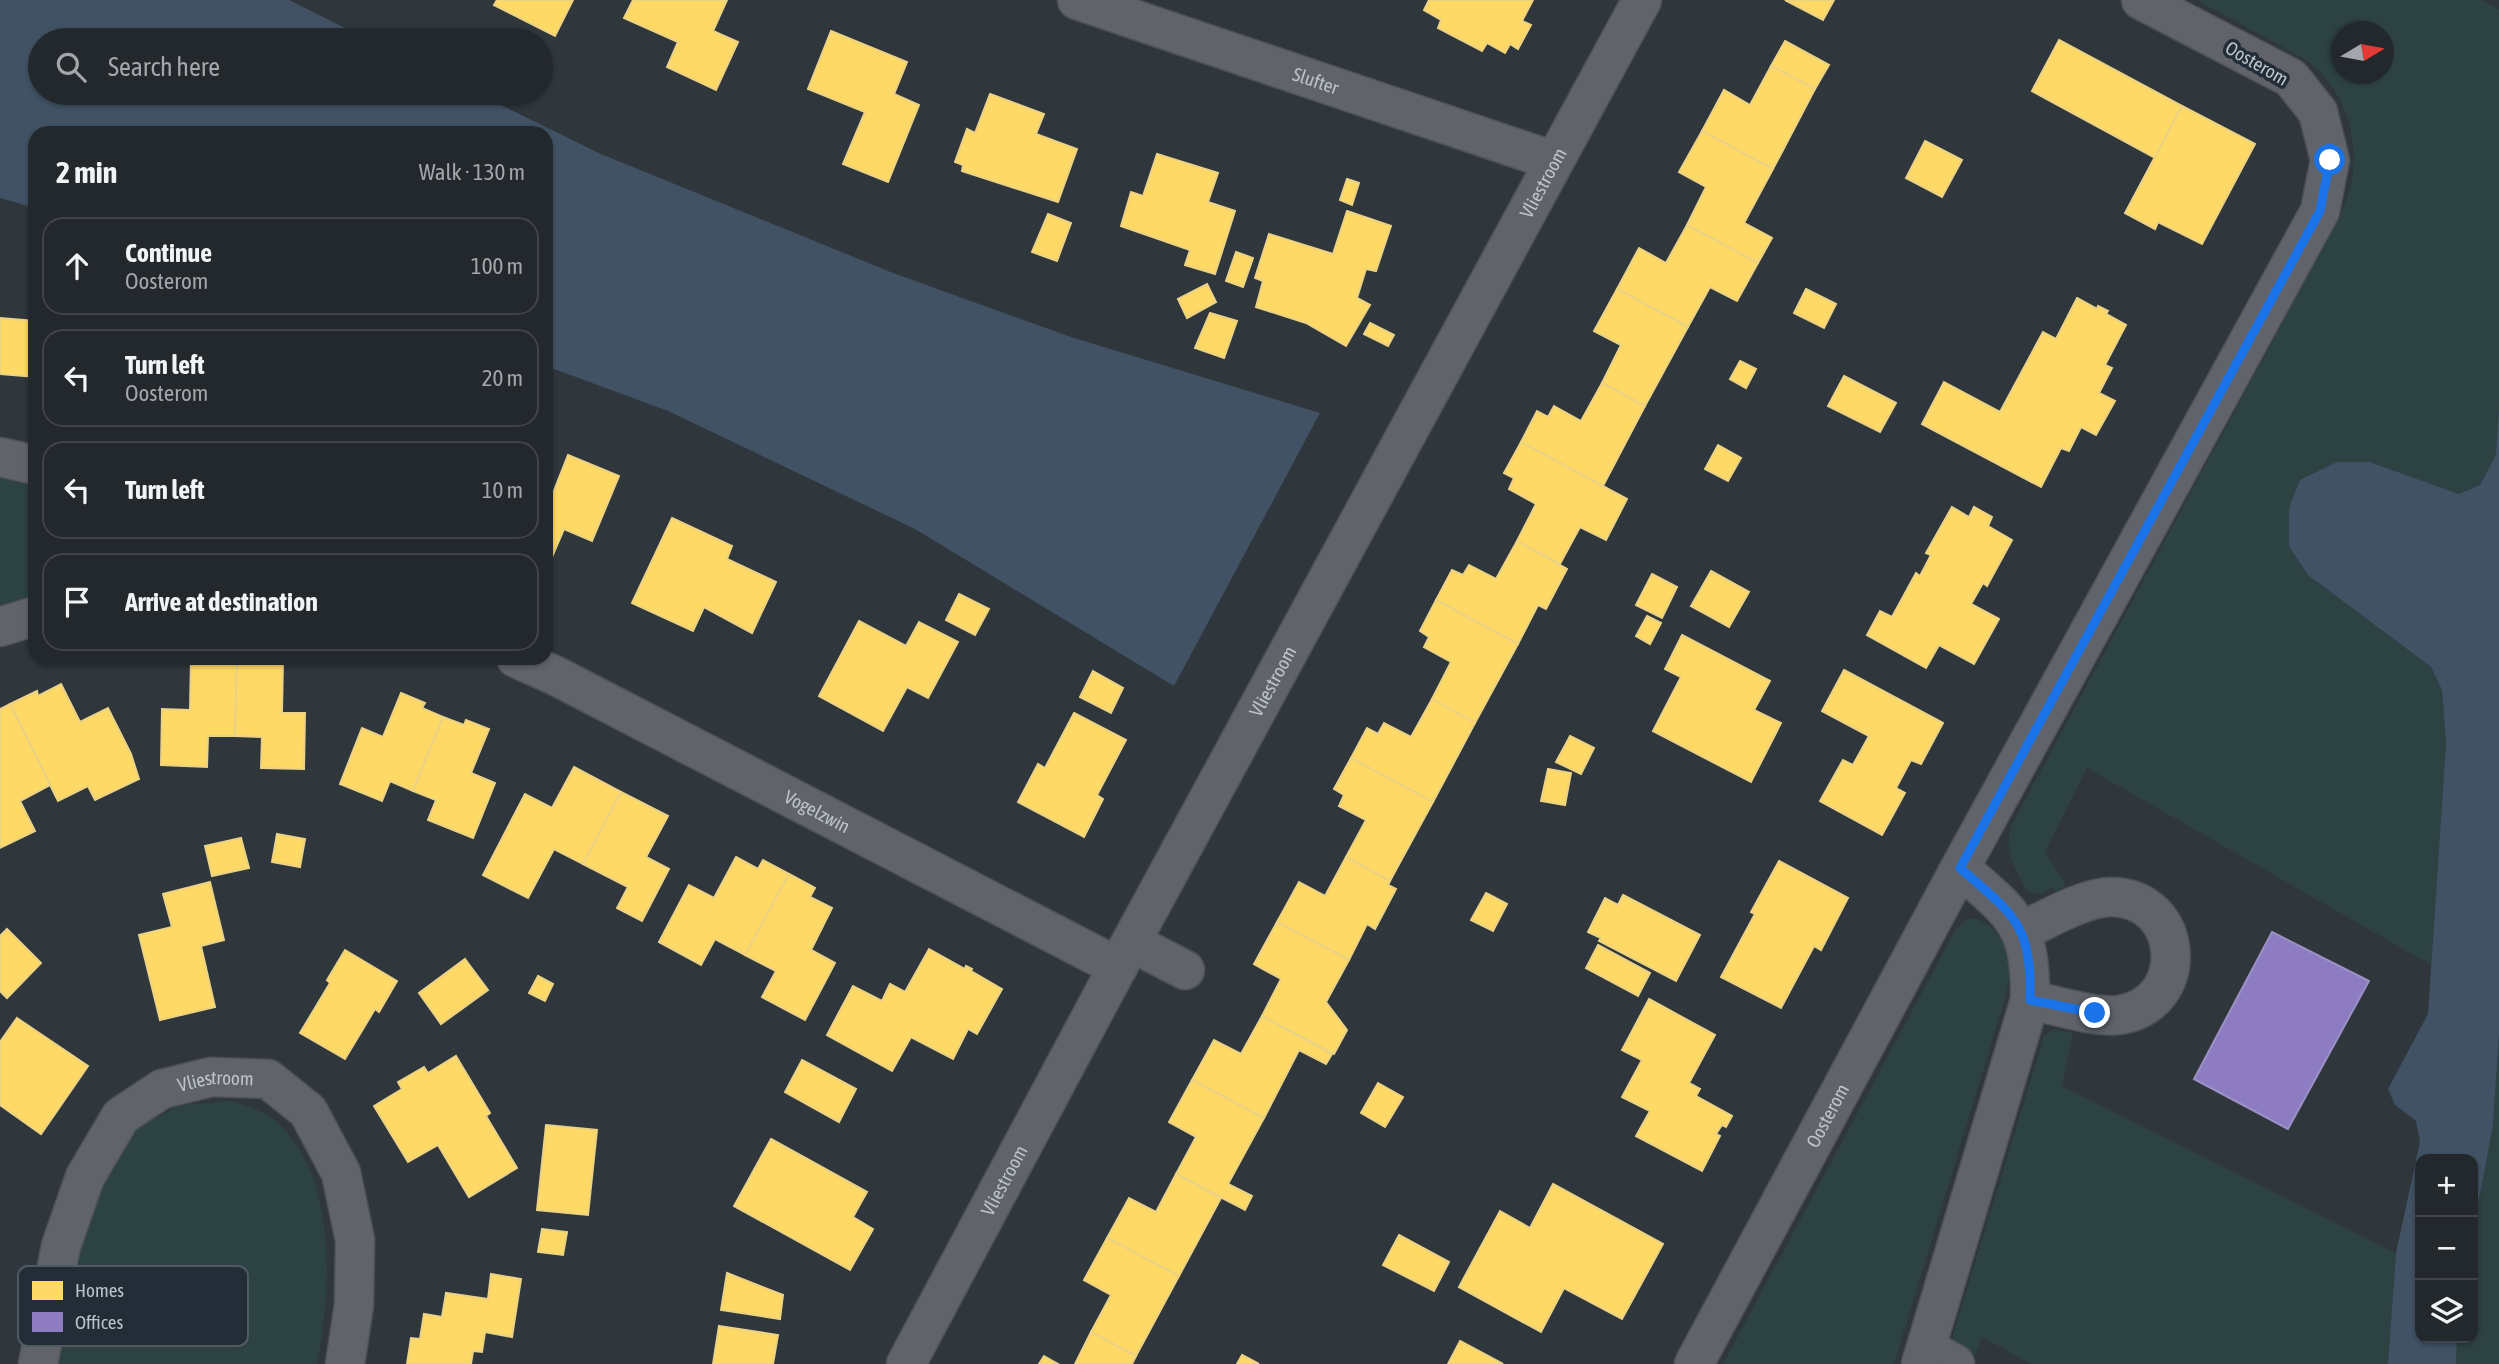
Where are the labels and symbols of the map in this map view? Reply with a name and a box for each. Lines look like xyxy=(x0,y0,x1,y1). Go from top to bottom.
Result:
north arrow xyxy=(2331,21,2394,84)
street label: Oosterom xyxy=(2222,36,2292,90)
street label: Slufter xyxy=(1290,63,1342,99)
street label: Vliestroom xyxy=(1515,144,1571,222)
route start xyxy=(2314,144,2345,175)
street label: Vliestroom xyxy=(1245,642,1300,720)
street label: Vogelzwin xyxy=(781,785,854,837)
route end xyxy=(2079,997,2110,1028)
street label: Vliestroom xyxy=(175,1066,254,1096)
street label: Oosterom xyxy=(1801,1080,1853,1151)
street label: Vliestroom xyxy=(976,1141,1032,1219)
legend xyxy=(18,1266,248,1346)
text: Homes xyxy=(75,1279,124,1301)
text: Offices xyxy=(75,1311,123,1333)

